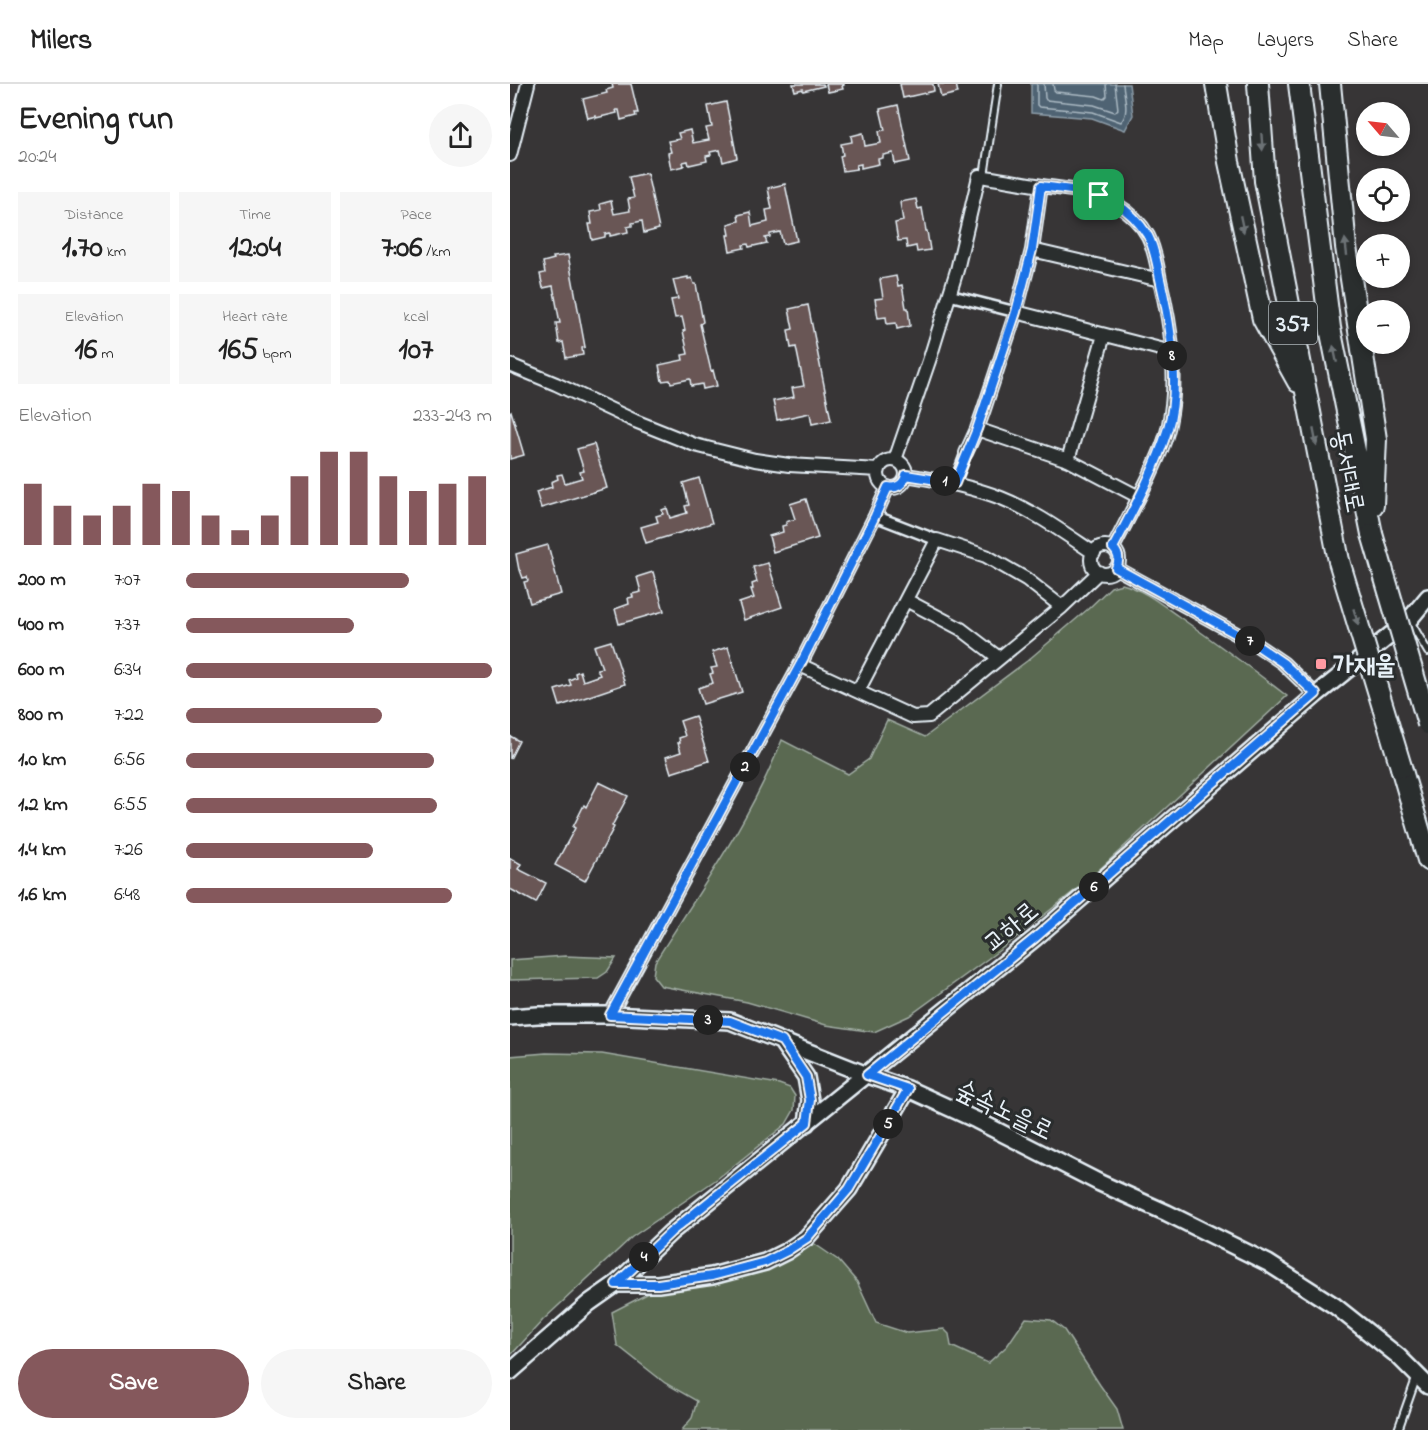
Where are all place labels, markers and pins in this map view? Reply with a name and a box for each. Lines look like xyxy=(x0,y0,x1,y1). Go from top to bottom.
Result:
pin xyxy=(1073,169,1124,220)
pin: 8 xyxy=(1157,341,1187,371)
pin: 1 xyxy=(930,466,960,496)
pin: 7 xyxy=(1235,626,1265,656)
place label: 가재울 xyxy=(1333,648,1396,686)
marker: 가재울 xyxy=(1314,657,1328,671)
pin: 2 xyxy=(730,752,760,782)
pin: 6 xyxy=(1079,872,1109,902)
pin: 3 xyxy=(693,1005,723,1035)
pin: 5 xyxy=(873,1109,903,1139)
pin: 4 xyxy=(629,1242,659,1272)

